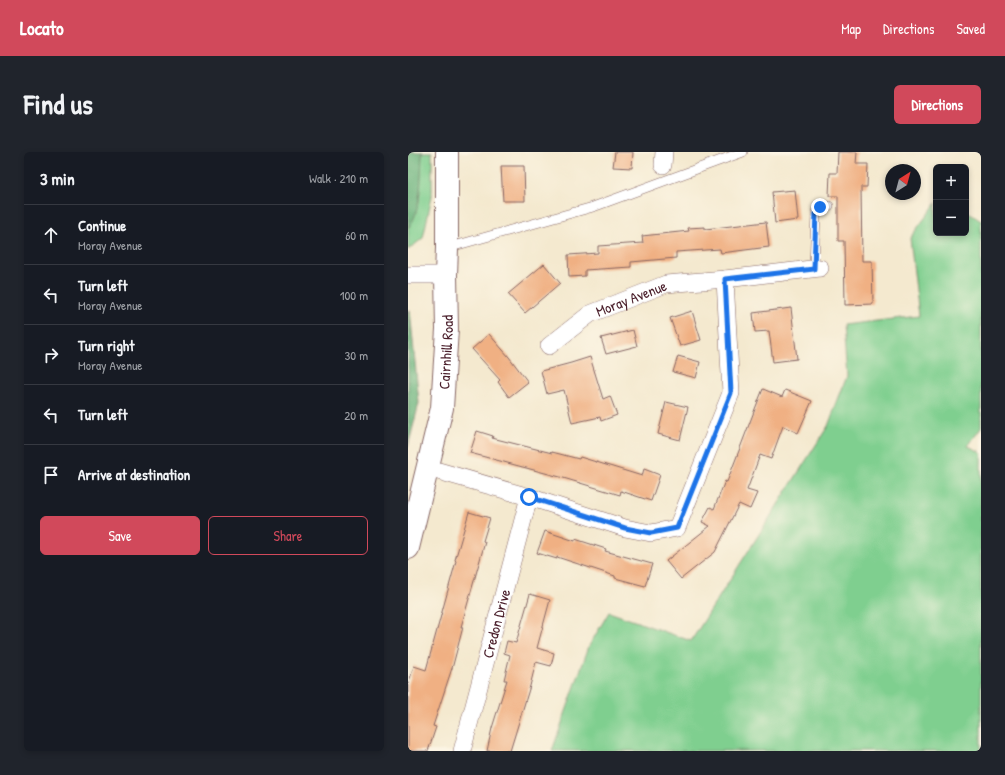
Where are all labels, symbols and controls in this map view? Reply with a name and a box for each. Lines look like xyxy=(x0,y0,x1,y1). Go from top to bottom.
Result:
text: Locato xyxy=(20,15,64,41)
text: Map xyxy=(841,19,861,38)
text: Directions xyxy=(883,19,934,38)
text: Saved xyxy=(956,19,985,38)
text: Find us xyxy=(24,85,93,123)
button: Directions xyxy=(894,85,981,124)
north arrow xyxy=(885,164,921,200)
map controls xyxy=(933,164,969,236)
button: + xyxy=(933,164,969,200)
text: 3 min xyxy=(40,167,75,190)
text: Walk · 210 m xyxy=(309,169,368,187)
route end xyxy=(811,198,829,216)
button: − xyxy=(933,200,969,236)
text: Continue xyxy=(78,215,126,236)
icon: ahead xyxy=(40,224,62,246)
text: 60 m xyxy=(345,226,368,244)
text: Moray Avenue xyxy=(78,236,143,254)
street label: Moray Avenue xyxy=(592,274,669,321)
text: Turn left xyxy=(78,275,128,296)
icon: left xyxy=(40,284,62,306)
text: 100 m xyxy=(340,286,368,304)
text: Moray Avenue xyxy=(78,296,143,314)
street label: Cairnhill Road xyxy=(433,315,458,390)
text: Turn right xyxy=(78,335,134,356)
icon: right xyxy=(40,344,62,366)
text: 30 m xyxy=(345,346,368,364)
text: Moray Avenue xyxy=(78,356,143,374)
icon: left xyxy=(40,404,62,426)
text: Turn left xyxy=(78,404,128,425)
text: 20 m xyxy=(344,406,368,424)
icon: arrive xyxy=(40,464,62,486)
text: Arrive at destination xyxy=(78,464,190,485)
route start xyxy=(520,488,538,506)
button: Save xyxy=(40,516,200,555)
button: Share xyxy=(208,516,368,555)
street label: Credon Drive xyxy=(477,587,515,660)

